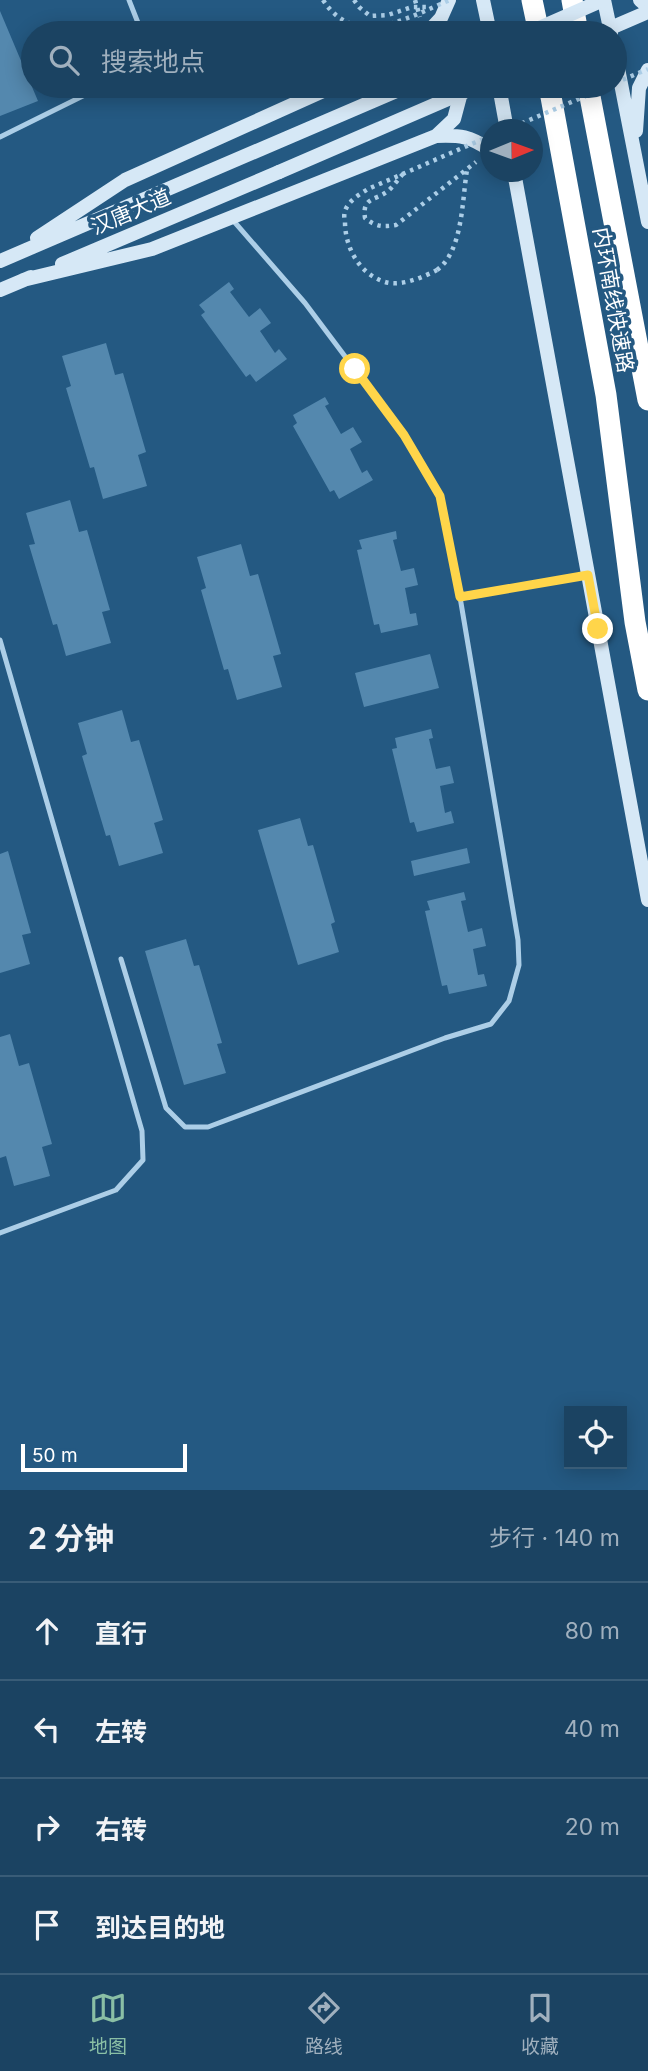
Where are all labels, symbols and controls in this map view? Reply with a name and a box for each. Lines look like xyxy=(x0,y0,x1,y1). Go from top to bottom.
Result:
search box xyxy=(21,21,627,98)
icon: search xyxy=(45,41,83,79)
text: 搜索地点 xyxy=(101,46,205,77)
north arrow xyxy=(480,119,543,182)
street label: 汉唐大道 xyxy=(87,184,174,239)
street label: 内环南线快速路 xyxy=(588,225,639,374)
route start xyxy=(339,353,370,384)
route end xyxy=(582,613,613,644)
map controls xyxy=(564,1406,627,1469)
button: locate xyxy=(564,1406,627,1469)
scale bar xyxy=(21,1441,187,1473)
text: 50 m xyxy=(32,1444,78,1467)
text: 2 分钟 xyxy=(28,1520,114,1556)
text: 步行 · 140 m xyxy=(489,1524,620,1552)
icon: ahead xyxy=(28,1612,66,1650)
text: 80 m xyxy=(565,1617,620,1645)
text: 直行 xyxy=(95,1618,147,1649)
icon: left xyxy=(28,1710,66,1748)
text: 40 m xyxy=(564,1715,620,1743)
text: 左转 xyxy=(95,1716,147,1747)
icon: right xyxy=(28,1808,66,1846)
text: 20 m xyxy=(565,1813,620,1841)
text: 右转 xyxy=(95,1814,147,1845)
icon: arrive xyxy=(28,1906,66,1944)
text: 到达目的地 xyxy=(95,1912,225,1943)
tab: 地图 xyxy=(89,1989,127,2058)
tab: 路线 xyxy=(305,1989,343,2058)
tab: 收藏 xyxy=(521,1989,559,2058)

